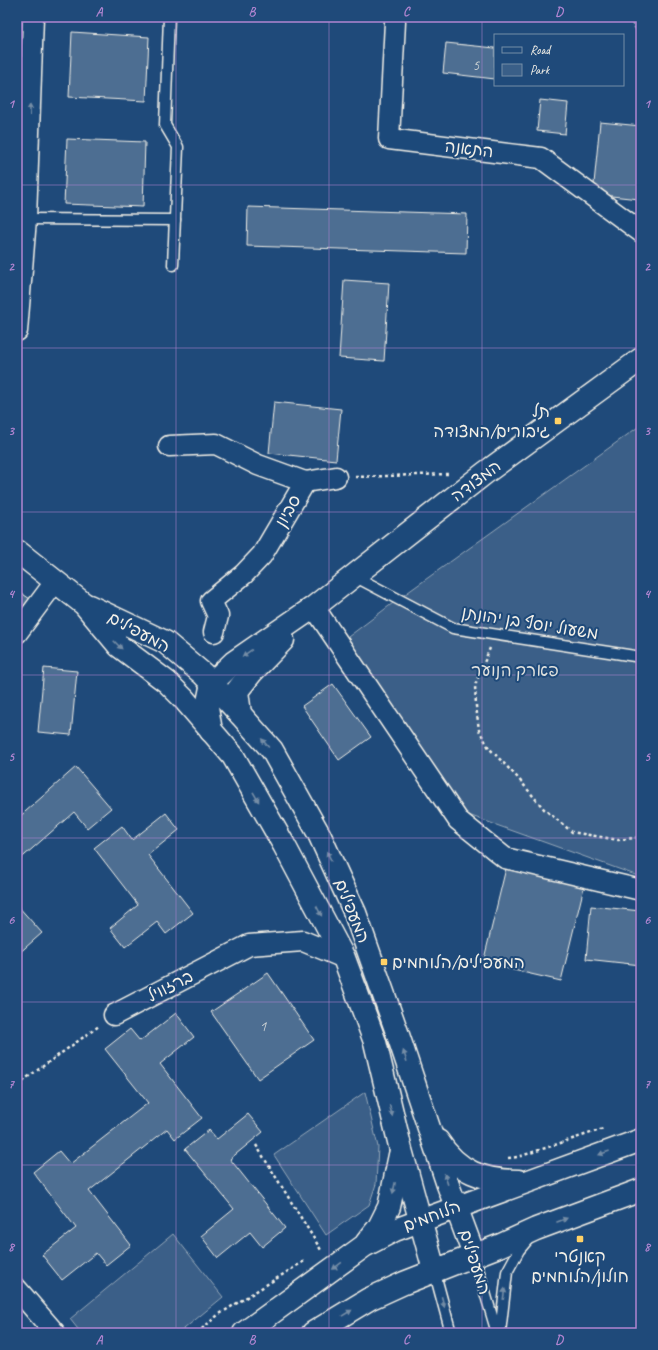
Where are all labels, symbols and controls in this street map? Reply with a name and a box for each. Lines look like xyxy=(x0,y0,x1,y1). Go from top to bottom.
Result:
text: A xyxy=(96,4,104,20)
text: B xyxy=(249,4,257,20)
text: C xyxy=(403,4,411,20)
text: D xyxy=(555,4,564,20)
legend xyxy=(494,34,624,86)
text: Road xyxy=(530,42,552,58)
house number: 5 xyxy=(473,56,481,75)
text: Park xyxy=(530,62,551,78)
text: 1 xyxy=(8,96,16,112)
text: 1 xyxy=(644,96,652,112)
one-way arrow xyxy=(26,104,33,116)
street label: התאנה xyxy=(443,136,495,162)
text: 2 xyxy=(8,259,15,275)
text: 2 xyxy=(644,259,651,275)
place label: תל גיבורים/המצודה xyxy=(433,401,550,442)
marker: תל גיבורים/המצודה xyxy=(553,416,563,426)
text: 3 xyxy=(8,423,15,439)
text: 3 xyxy=(644,423,651,439)
street label: המצודה xyxy=(447,455,505,507)
street label: סביון xyxy=(270,491,306,531)
text: 4 xyxy=(8,586,16,602)
text: 4 xyxy=(644,586,652,602)
street label: משעול יוסף בן יהונתן xyxy=(460,602,600,644)
street label: המעפילים xyxy=(104,607,174,657)
one-way arrow xyxy=(113,640,123,649)
one-way arrow xyxy=(241,649,253,656)
park label: פארק הנוער xyxy=(471,660,559,681)
one-way arrow xyxy=(261,738,270,749)
text: 5 xyxy=(8,749,15,765)
text: 5 xyxy=(644,749,651,765)
one-way arrow xyxy=(253,791,260,803)
one-way arrow xyxy=(326,851,332,862)
street label: המעפילים xyxy=(330,876,374,946)
one-way arrow xyxy=(316,905,322,917)
text: 6 xyxy=(8,912,15,928)
text: 6 xyxy=(644,912,651,928)
place label: המעפילים/הלוחמים xyxy=(392,952,525,973)
marker: המעפילים/הלוחמים xyxy=(379,957,389,967)
street label: ברזוויל xyxy=(144,966,196,1006)
house number: 1 xyxy=(260,1017,268,1036)
one-way arrow xyxy=(402,1050,408,1062)
text: 7 xyxy=(8,1076,15,1092)
text: 7 xyxy=(644,1076,651,1092)
one-way arrow xyxy=(388,1105,394,1117)
one-way arrow xyxy=(598,1150,610,1156)
one-way arrow xyxy=(443,1173,449,1185)
one-way arrow xyxy=(390,1182,396,1194)
street label: הלוחמים xyxy=(400,1195,464,1237)
one-way arrow xyxy=(557,1216,569,1222)
street label: המעפילים xyxy=(455,1227,495,1297)
marker: קאנטרי חולון/הלוחמים xyxy=(575,1234,585,1244)
text: 8 xyxy=(8,1239,16,1255)
text: 8 xyxy=(644,1239,652,1255)
place label: קאנטרי חולון/הלוחמים xyxy=(531,1246,629,1287)
one-way arrow xyxy=(331,1262,342,1270)
one-way arrow xyxy=(501,1288,507,1300)
one-way arrow xyxy=(440,1296,446,1308)
one-way arrow xyxy=(341,1309,353,1316)
text: A xyxy=(96,1332,104,1348)
text: B xyxy=(249,1332,257,1348)
text: C xyxy=(403,1332,411,1348)
text: D xyxy=(555,1332,564,1348)

